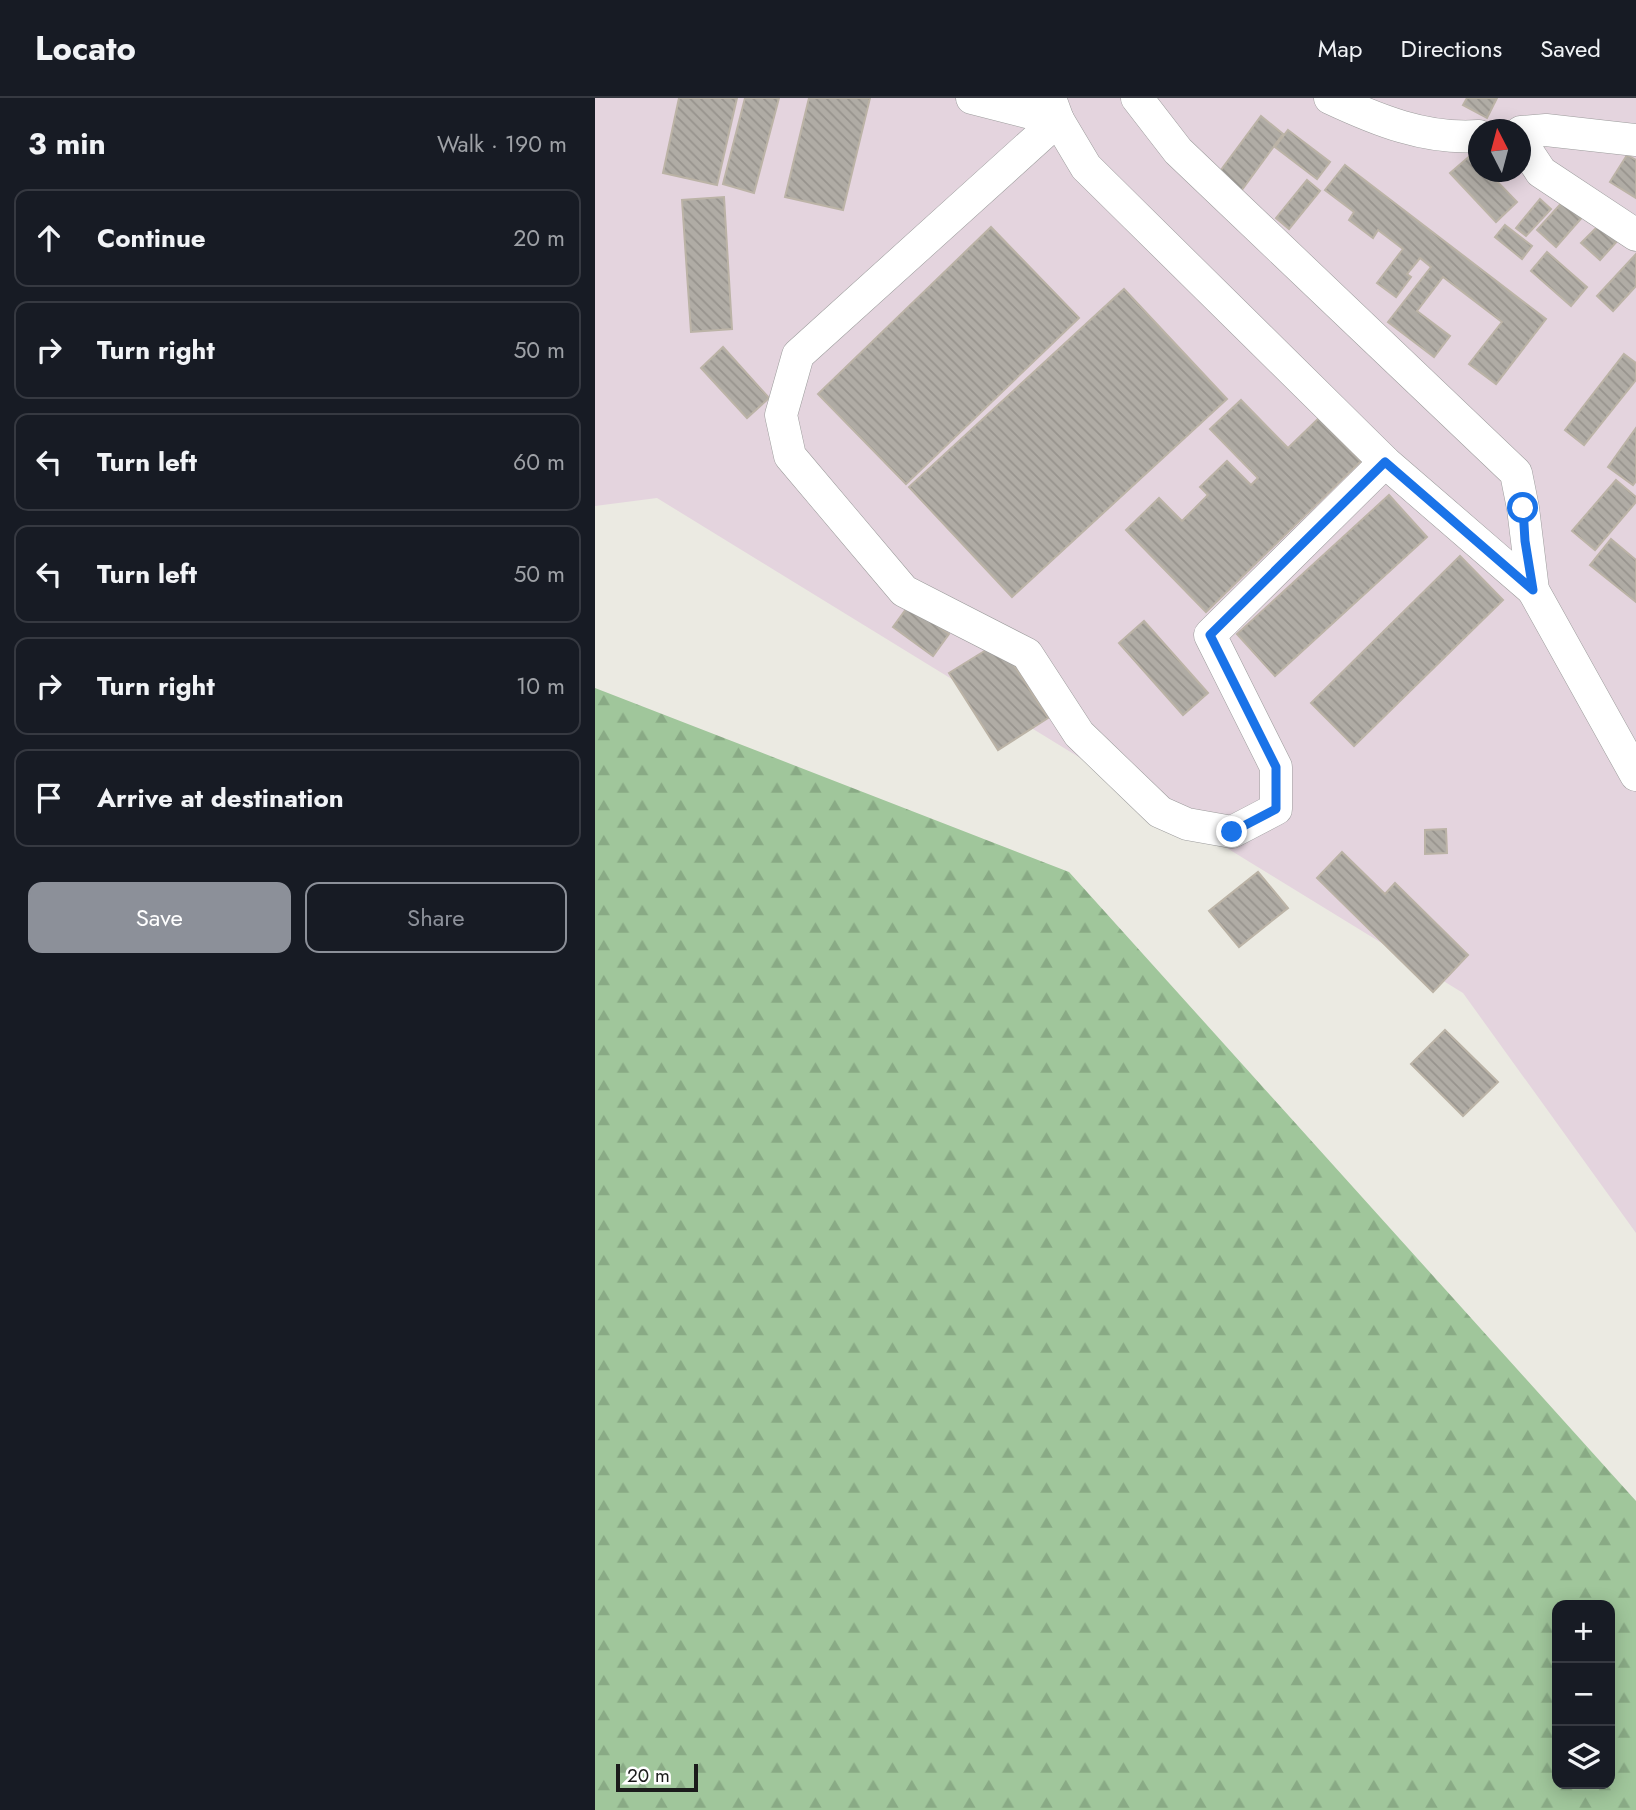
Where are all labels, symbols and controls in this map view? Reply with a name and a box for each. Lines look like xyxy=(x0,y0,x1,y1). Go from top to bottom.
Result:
text: Locato xyxy=(35,25,136,72)
text: Map xyxy=(1318,31,1363,66)
text: Directions xyxy=(1401,31,1502,66)
text: Saved xyxy=(1540,31,1601,66)
north arrow xyxy=(1468,119,1531,182)
text: 3 min xyxy=(28,122,106,165)
text: Walk · 190 m xyxy=(437,127,567,161)
icon: ahead xyxy=(30,219,68,257)
text: Continue xyxy=(97,219,206,257)
text: 20 m xyxy=(513,221,565,255)
icon: right xyxy=(30,331,68,369)
text: Turn right xyxy=(97,331,215,369)
text: 50 m xyxy=(513,333,565,367)
icon: left xyxy=(30,443,68,481)
text: Turn left xyxy=(97,443,197,481)
text: 60 m xyxy=(513,445,565,479)
route start xyxy=(1507,492,1538,523)
icon: left xyxy=(30,555,68,593)
text: Turn left xyxy=(97,555,197,593)
text: 50 m xyxy=(513,557,565,591)
icon: right xyxy=(30,667,68,705)
text: Turn right xyxy=(97,667,215,705)
text: 10 m xyxy=(516,669,565,703)
icon: arrive xyxy=(30,779,68,817)
text: Arrive at destination xyxy=(97,779,344,817)
route end xyxy=(1216,816,1247,847)
button: Save xyxy=(28,882,291,953)
button: Share xyxy=(305,882,567,953)
map controls xyxy=(1552,1600,1615,1789)
button: + xyxy=(1552,1600,1615,1663)
button: − xyxy=(1552,1663,1615,1726)
button: layers xyxy=(1552,1726,1615,1789)
scale bar xyxy=(616,1761,698,1793)
text: 20 m xyxy=(627,1762,670,1789)

